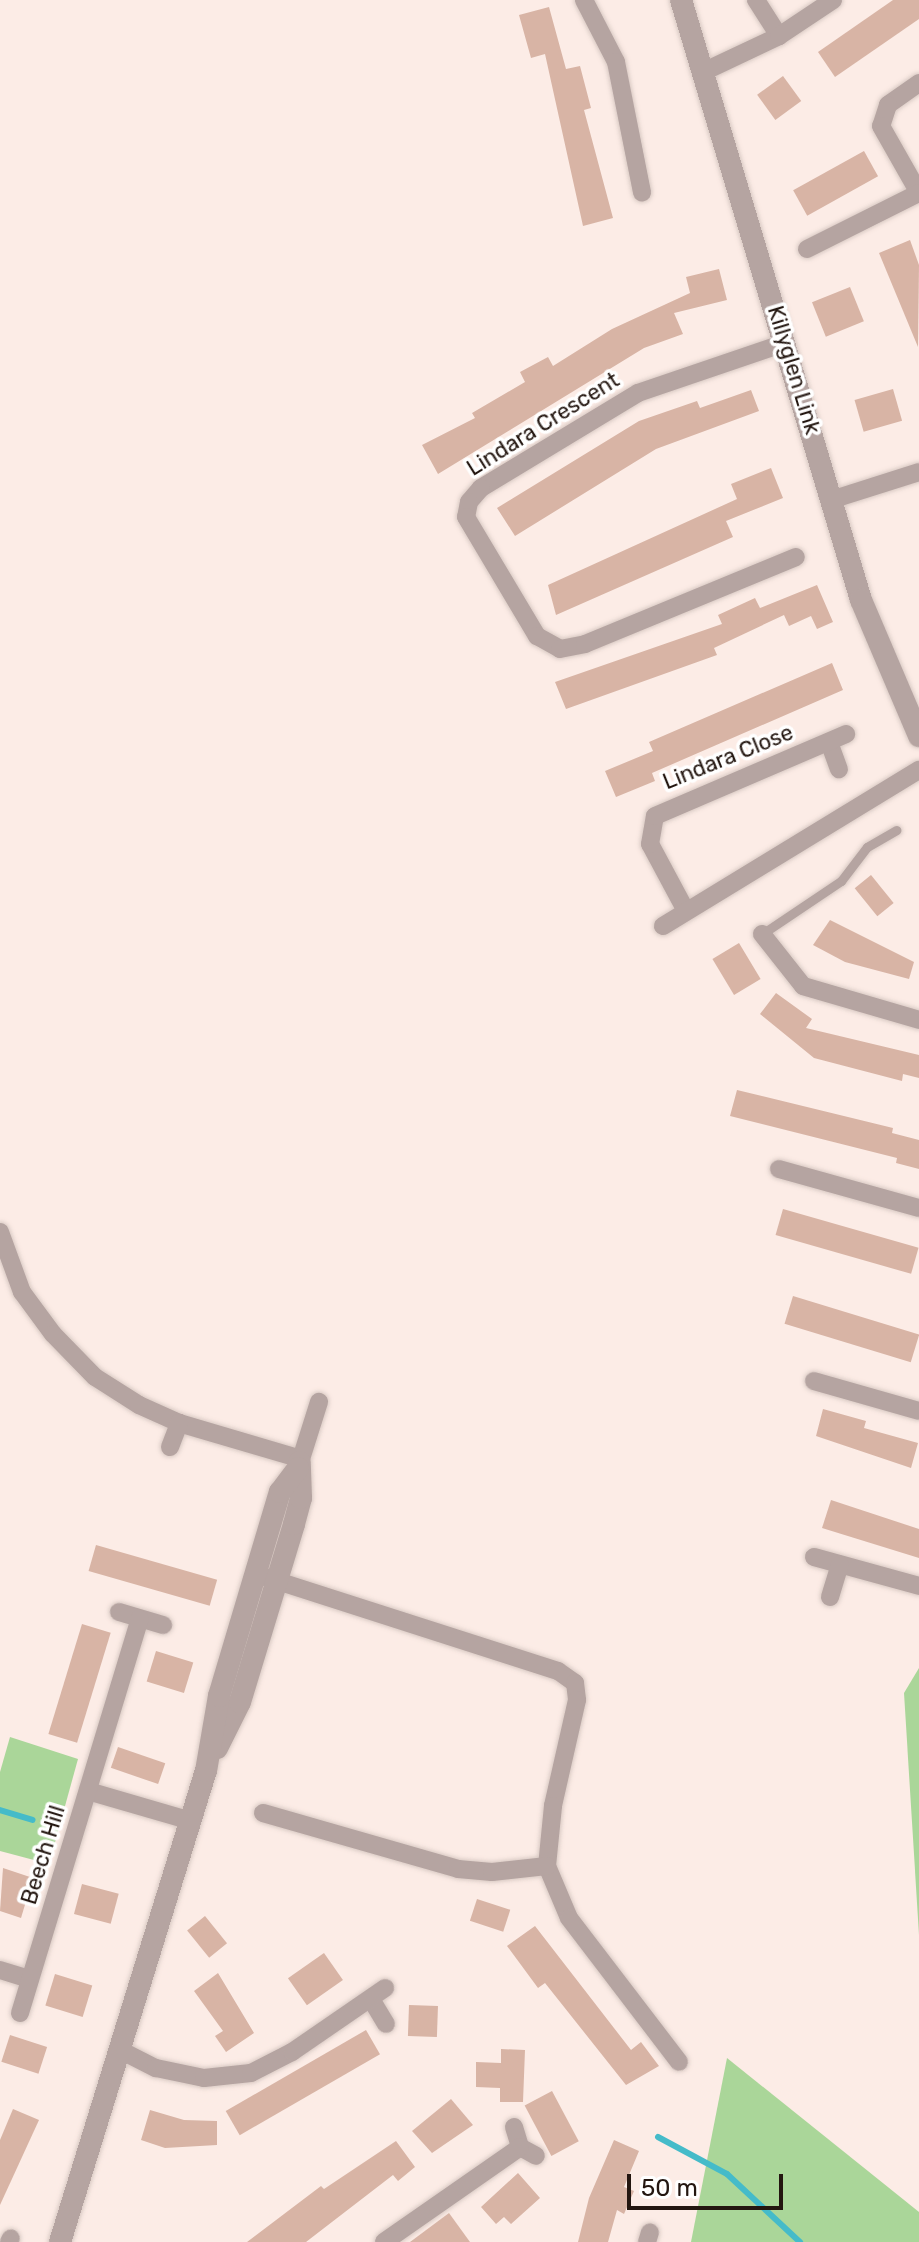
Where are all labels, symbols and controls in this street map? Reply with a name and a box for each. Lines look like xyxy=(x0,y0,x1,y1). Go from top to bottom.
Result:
street label: Killyglen Link xyxy=(762,303,826,437)
street label: Lindara Crescent xyxy=(462,367,624,481)
street label: Lindara Close xyxy=(659,719,797,795)
street label: Beech Hill xyxy=(15,1802,71,1908)
scale bar xyxy=(631,2158,787,2208)
text: 50 m xyxy=(641,2174,698,2202)

